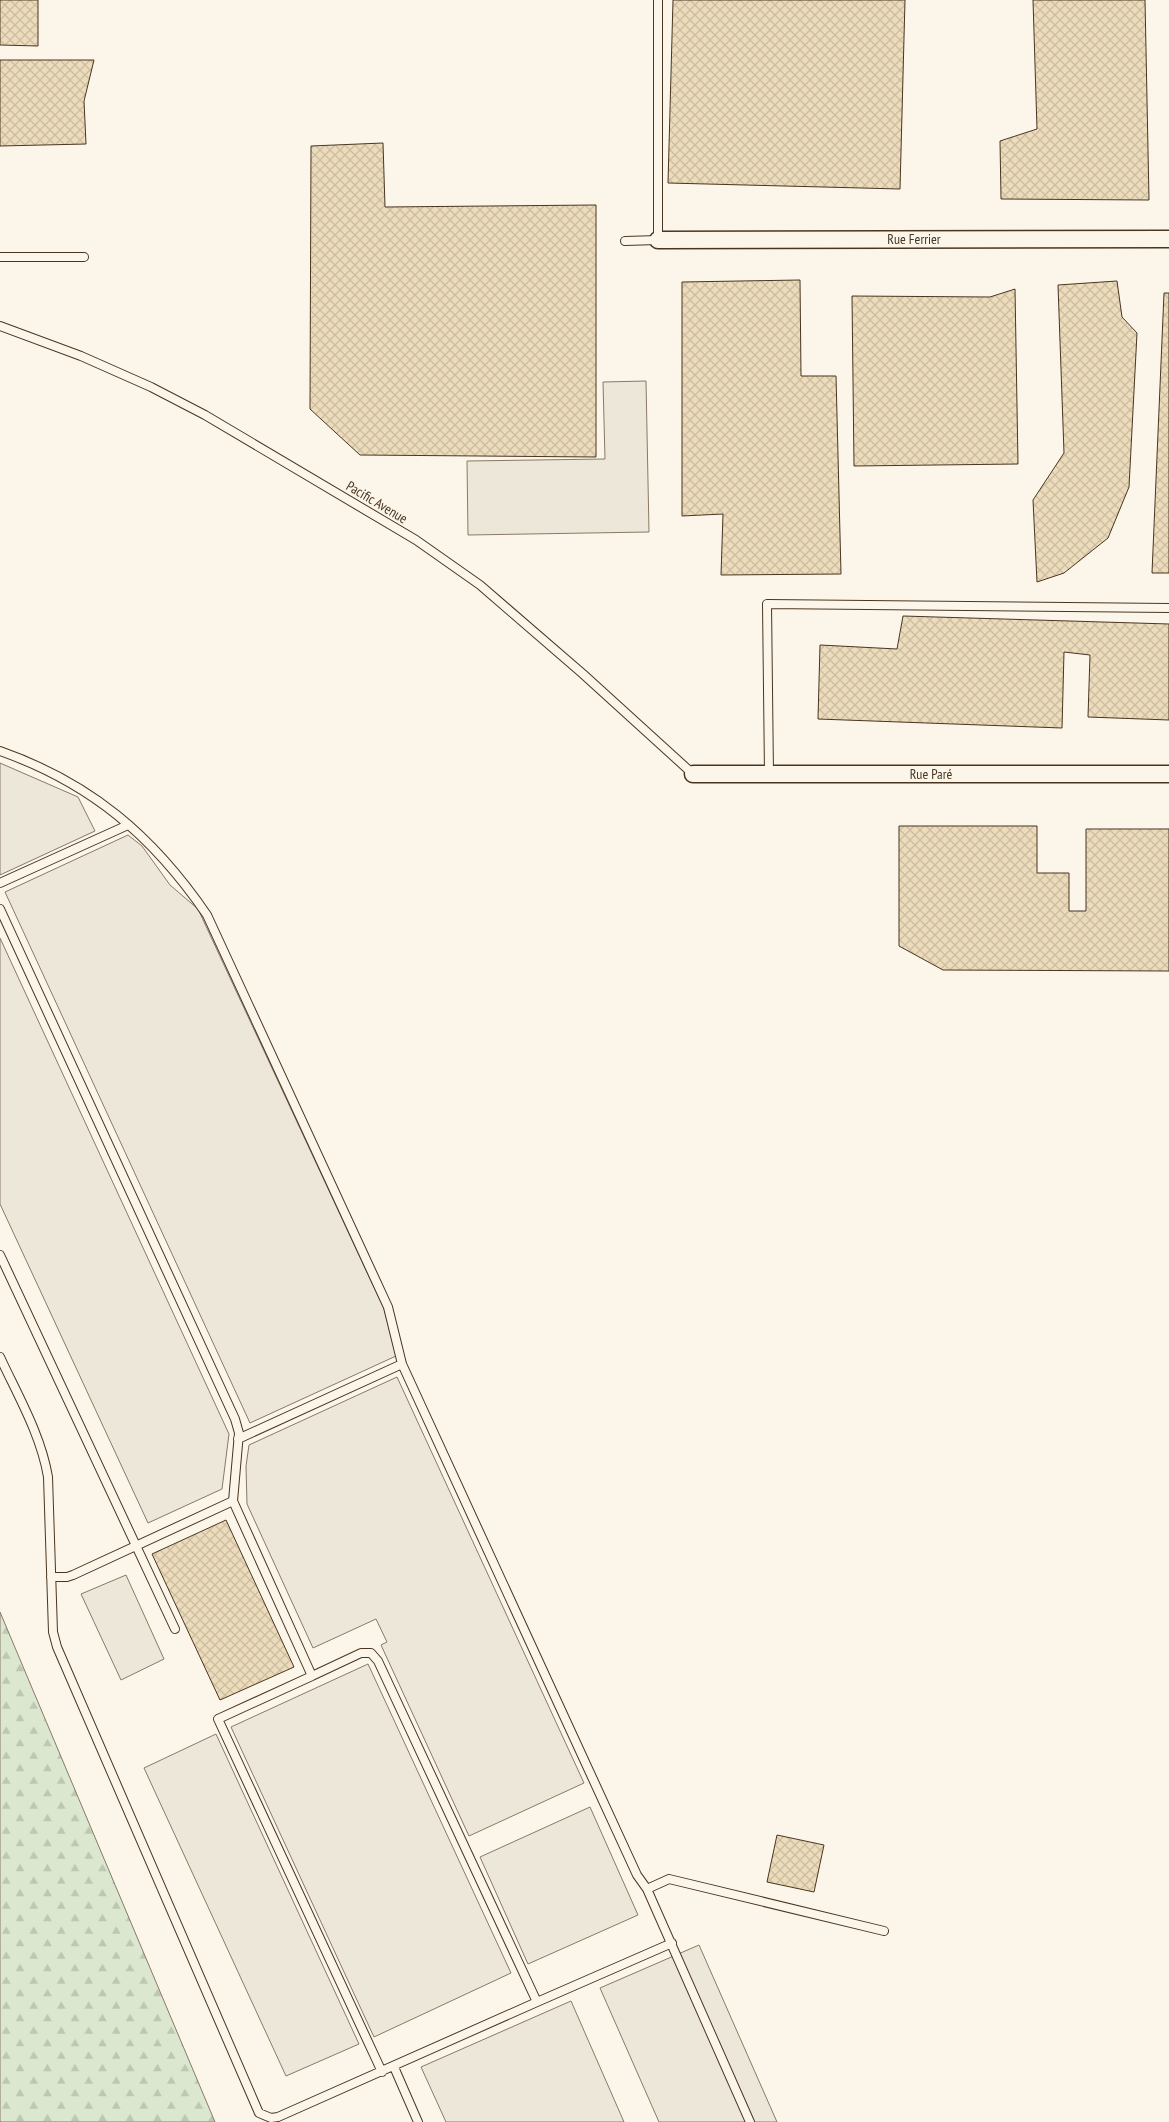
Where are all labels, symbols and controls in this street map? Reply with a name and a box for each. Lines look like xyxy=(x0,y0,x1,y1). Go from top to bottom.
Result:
street label: Rue Ferrier xyxy=(887,230,941,248)
street label: Pacific Avenue xyxy=(343,477,411,527)
street label: Rue Paré xyxy=(910,765,953,783)

